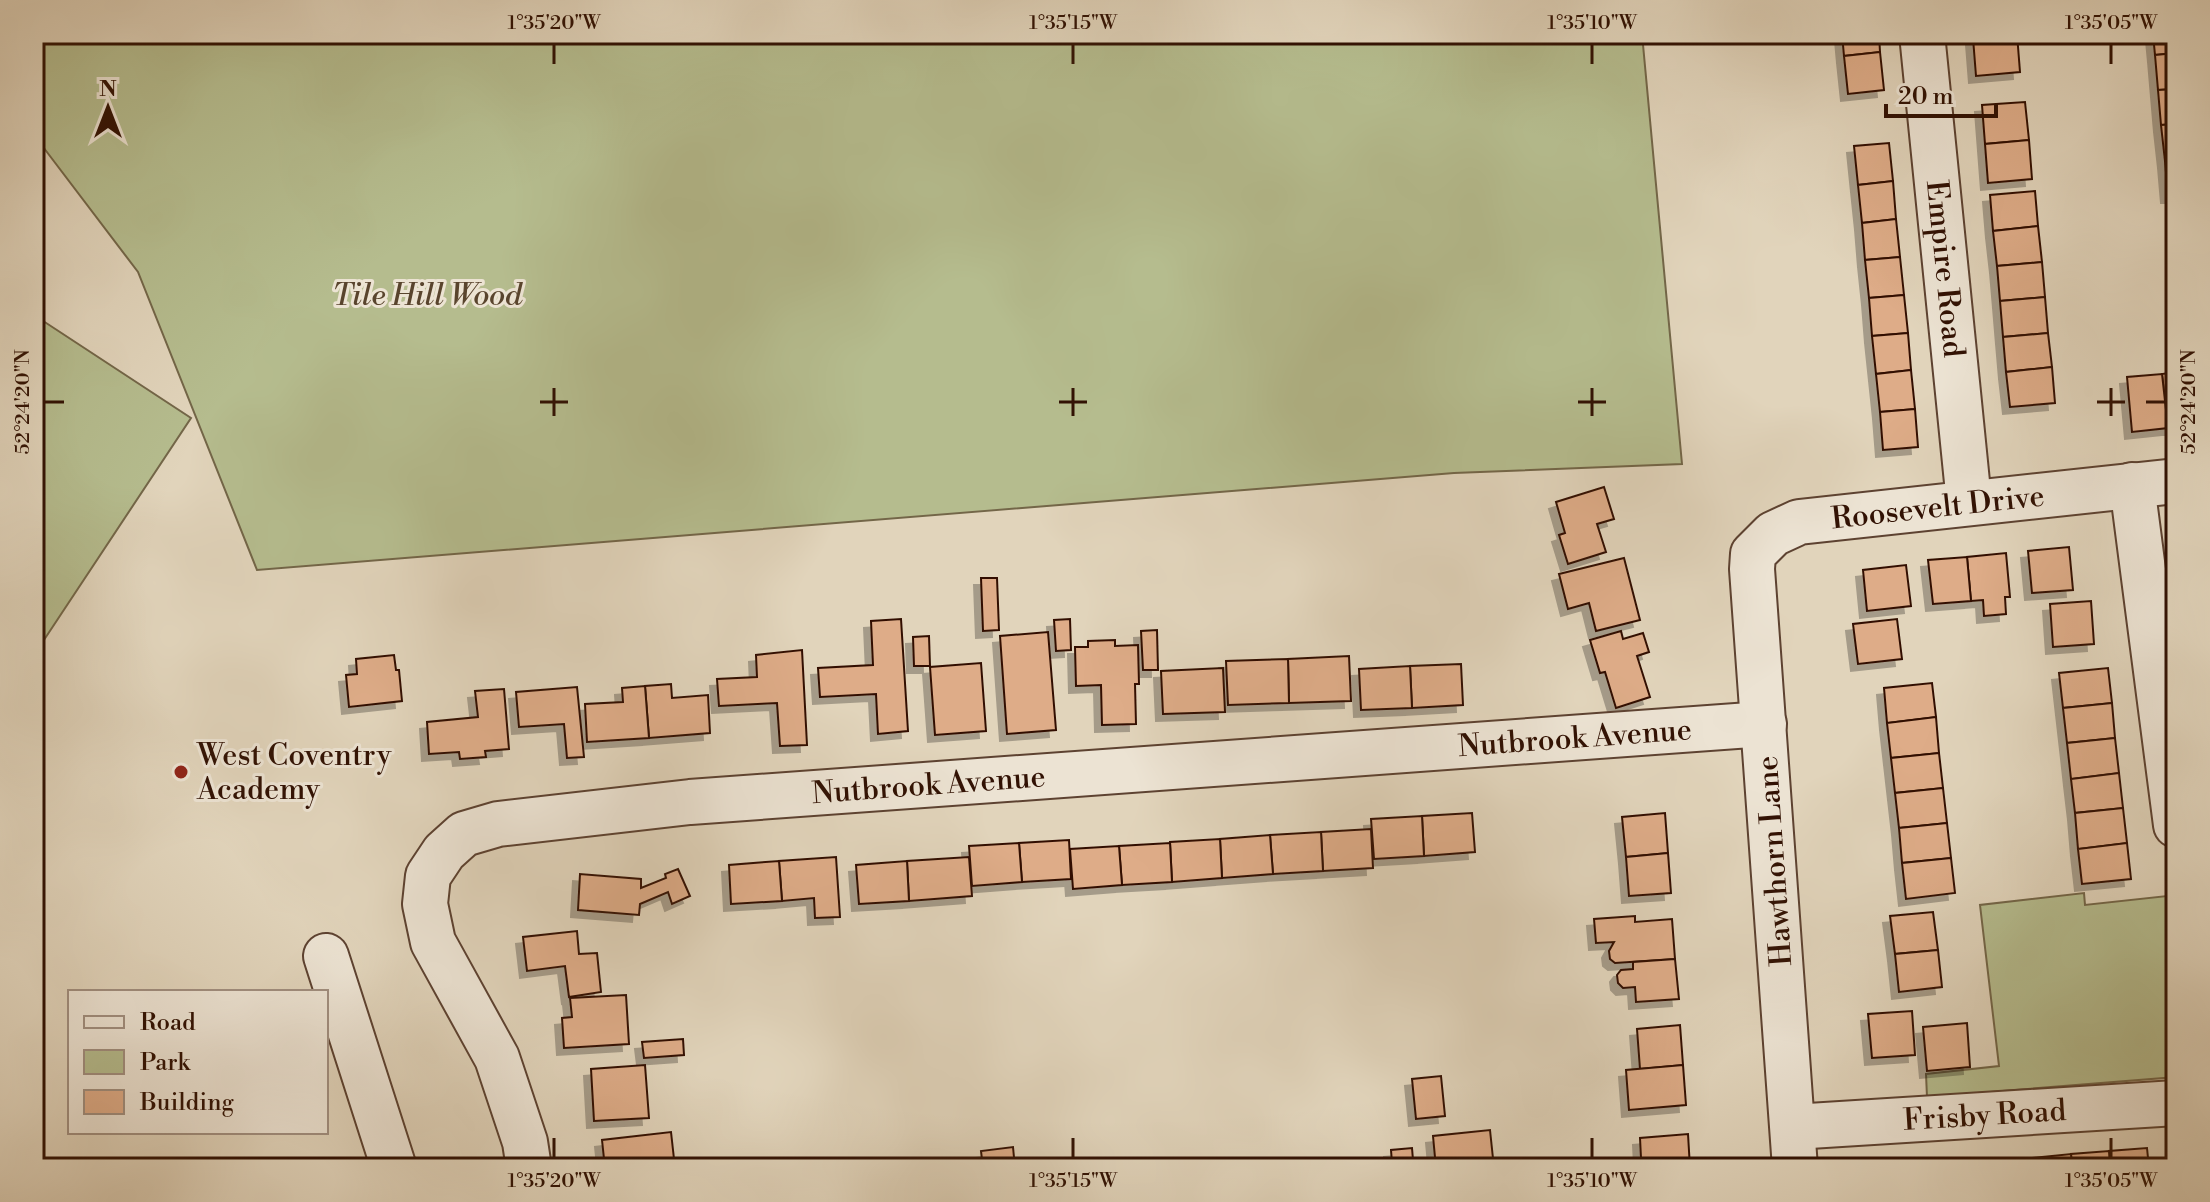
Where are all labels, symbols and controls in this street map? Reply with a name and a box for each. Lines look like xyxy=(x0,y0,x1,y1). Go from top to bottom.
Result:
text: 1°35'20"W xyxy=(507,11,601,36)
text: 1°35'15"W xyxy=(1029,11,1118,36)
text: 1°35'10"W xyxy=(1547,11,1638,36)
text: 1°35'05"W xyxy=(2065,11,2158,36)
north arrow xyxy=(68,68,148,148)
scale bar xyxy=(1886,68,1996,118)
text: N xyxy=(99,76,117,103)
text: 20 m xyxy=(1898,82,1954,112)
street label: Empire Road xyxy=(1917,179,1972,359)
park label: Tile Hill Wood xyxy=(332,277,523,315)
text: 52°24'20"N xyxy=(11,349,36,455)
text: 52°24'20"N xyxy=(2177,349,2202,455)
street label: Roosevelt Drive xyxy=(1829,477,2046,538)
street label: Nutbrook Avenue xyxy=(1457,711,1693,766)
place label: West Coventry Academy xyxy=(196,737,392,809)
street label: Hawthorn Lane xyxy=(1749,754,1801,967)
street label: Nutbrook Avenue xyxy=(810,758,1047,813)
marker: West Coventry Academy xyxy=(172,763,190,781)
legend xyxy=(68,990,328,1134)
text: Road xyxy=(140,1008,196,1038)
text: Park xyxy=(140,1048,191,1078)
text: Building xyxy=(139,1088,234,1118)
street label: Frisby Road xyxy=(1902,1092,2067,1140)
text: 1°35'20"W xyxy=(507,1169,601,1194)
text: 1°35'15"W xyxy=(1029,1169,1118,1194)
text: 1°35'10"W xyxy=(1547,1169,1638,1194)
text: 1°35'05"W xyxy=(2065,1169,2158,1194)

